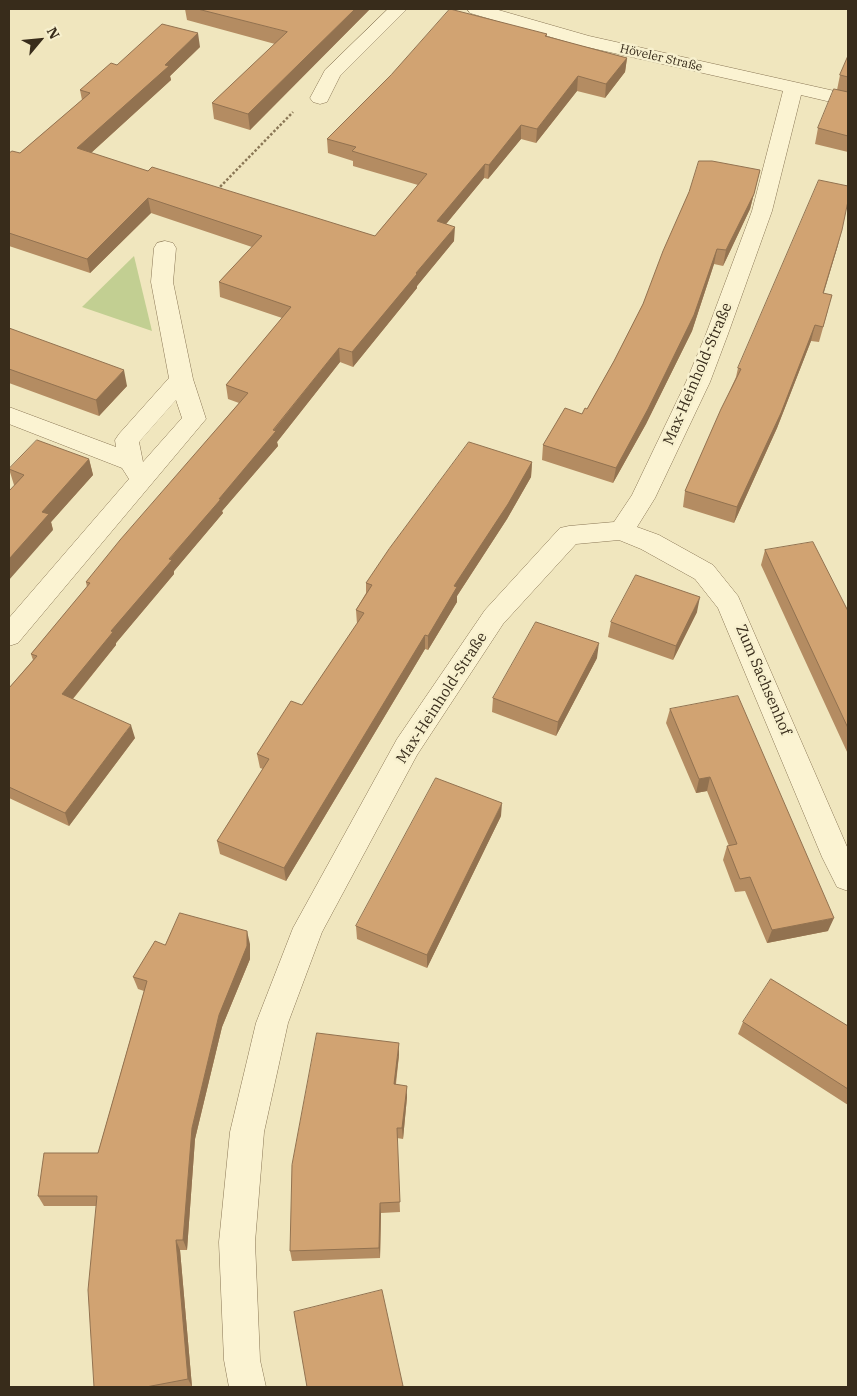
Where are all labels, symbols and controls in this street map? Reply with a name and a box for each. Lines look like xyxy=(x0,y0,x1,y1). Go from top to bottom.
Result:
north arrow xyxy=(15,15,65,65)
text: N xyxy=(43,24,64,42)
street label: Höveler Straße xyxy=(618,42,704,74)
street label: Max-Heinhold-Straße xyxy=(660,300,736,448)
street label: Zum Sachsenhof xyxy=(732,622,794,738)
street label: Max-Heinhold-Straße xyxy=(393,629,491,767)

